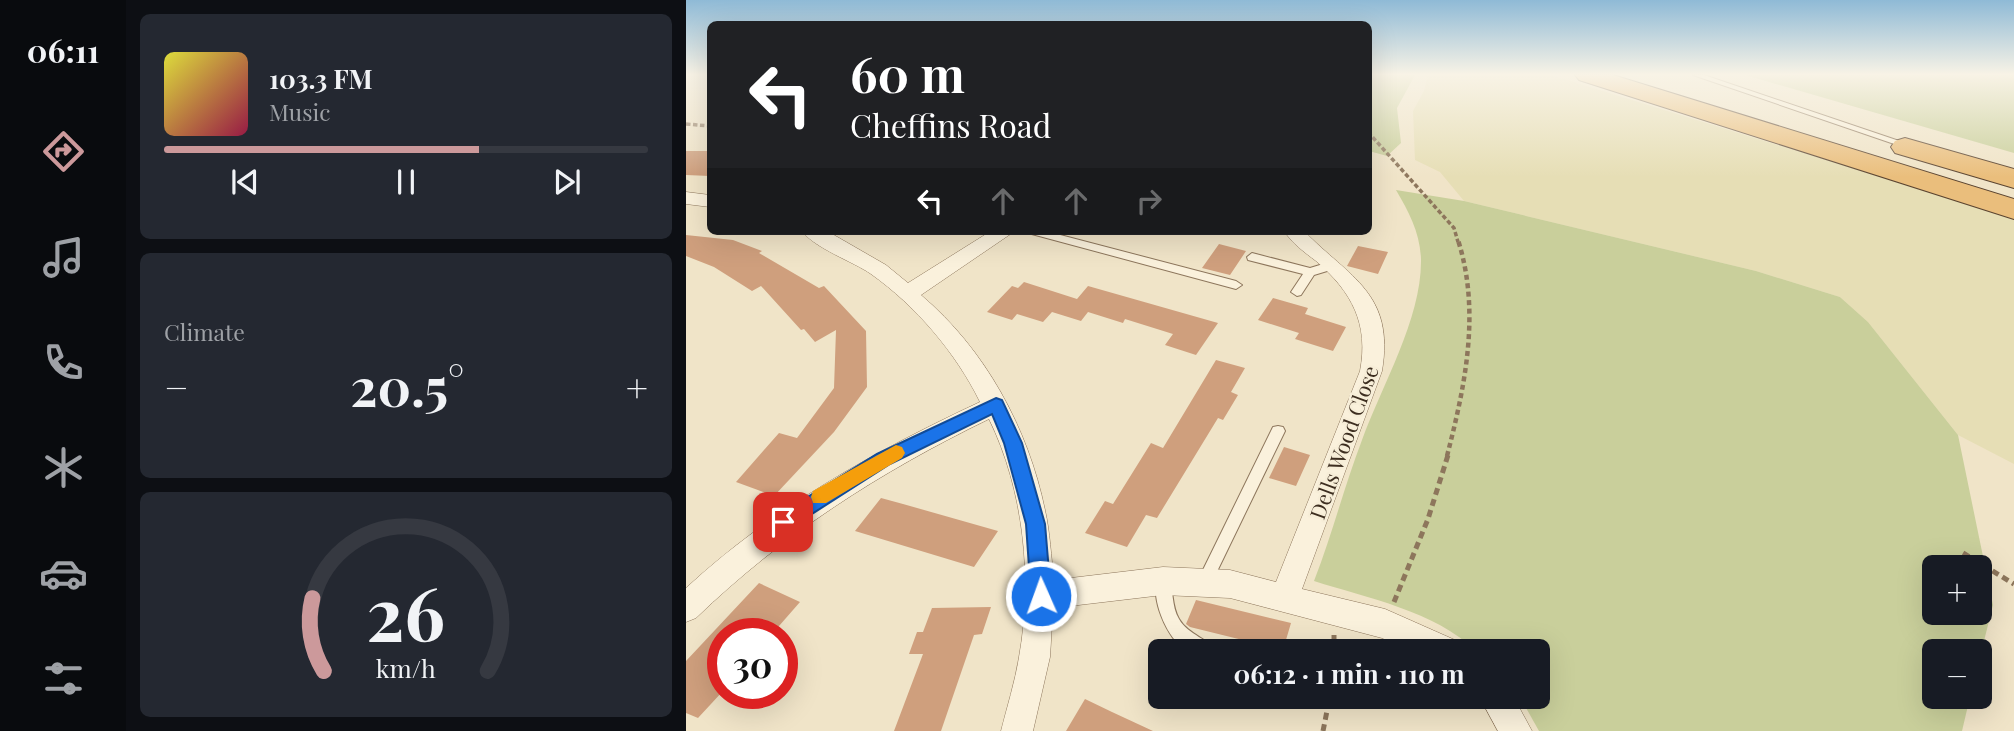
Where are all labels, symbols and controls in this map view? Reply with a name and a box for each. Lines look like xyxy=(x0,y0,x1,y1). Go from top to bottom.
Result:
text: 06:11 xyxy=(27,28,99,71)
text: 60 m xyxy=(850,40,965,105)
icon: left xyxy=(735,49,826,140)
text: 103.3 FM xyxy=(269,61,373,96)
text: Music xyxy=(269,96,330,127)
text: Cheffins Road xyxy=(850,103,1051,146)
icon: directions xyxy=(39,127,88,176)
icon: previous xyxy=(226,163,264,201)
icon: pause xyxy=(387,163,425,201)
icon: next xyxy=(548,163,586,201)
icon: left xyxy=(911,182,949,220)
icon: ahead xyxy=(984,182,1022,220)
icon: ahead xyxy=(1057,182,1095,220)
icon: right xyxy=(1130,182,1168,220)
icon: music xyxy=(39,233,88,282)
text: Climate xyxy=(164,316,245,347)
icon: phone xyxy=(39,338,88,387)
text: 20.5° xyxy=(350,351,464,420)
text: − xyxy=(164,361,189,412)
text: + xyxy=(626,361,648,412)
street label: Dells Wood Close xyxy=(1302,361,1384,523)
icon: climate xyxy=(39,443,88,492)
pin xyxy=(753,492,813,552)
icon: arrive xyxy=(764,503,802,541)
icon: car xyxy=(39,549,88,598)
map controls xyxy=(1922,555,1992,709)
button: + xyxy=(1922,555,1992,625)
position arrow xyxy=(1004,559,1078,633)
text: 26 xyxy=(367,562,445,659)
speed limit sign: 30 xyxy=(707,618,798,709)
button: − xyxy=(1922,639,1992,709)
text: km/h xyxy=(376,650,436,683)
icon: filters xyxy=(39,654,88,703)
text: 06:12 · 1 min · 110 m xyxy=(1234,656,1464,691)

